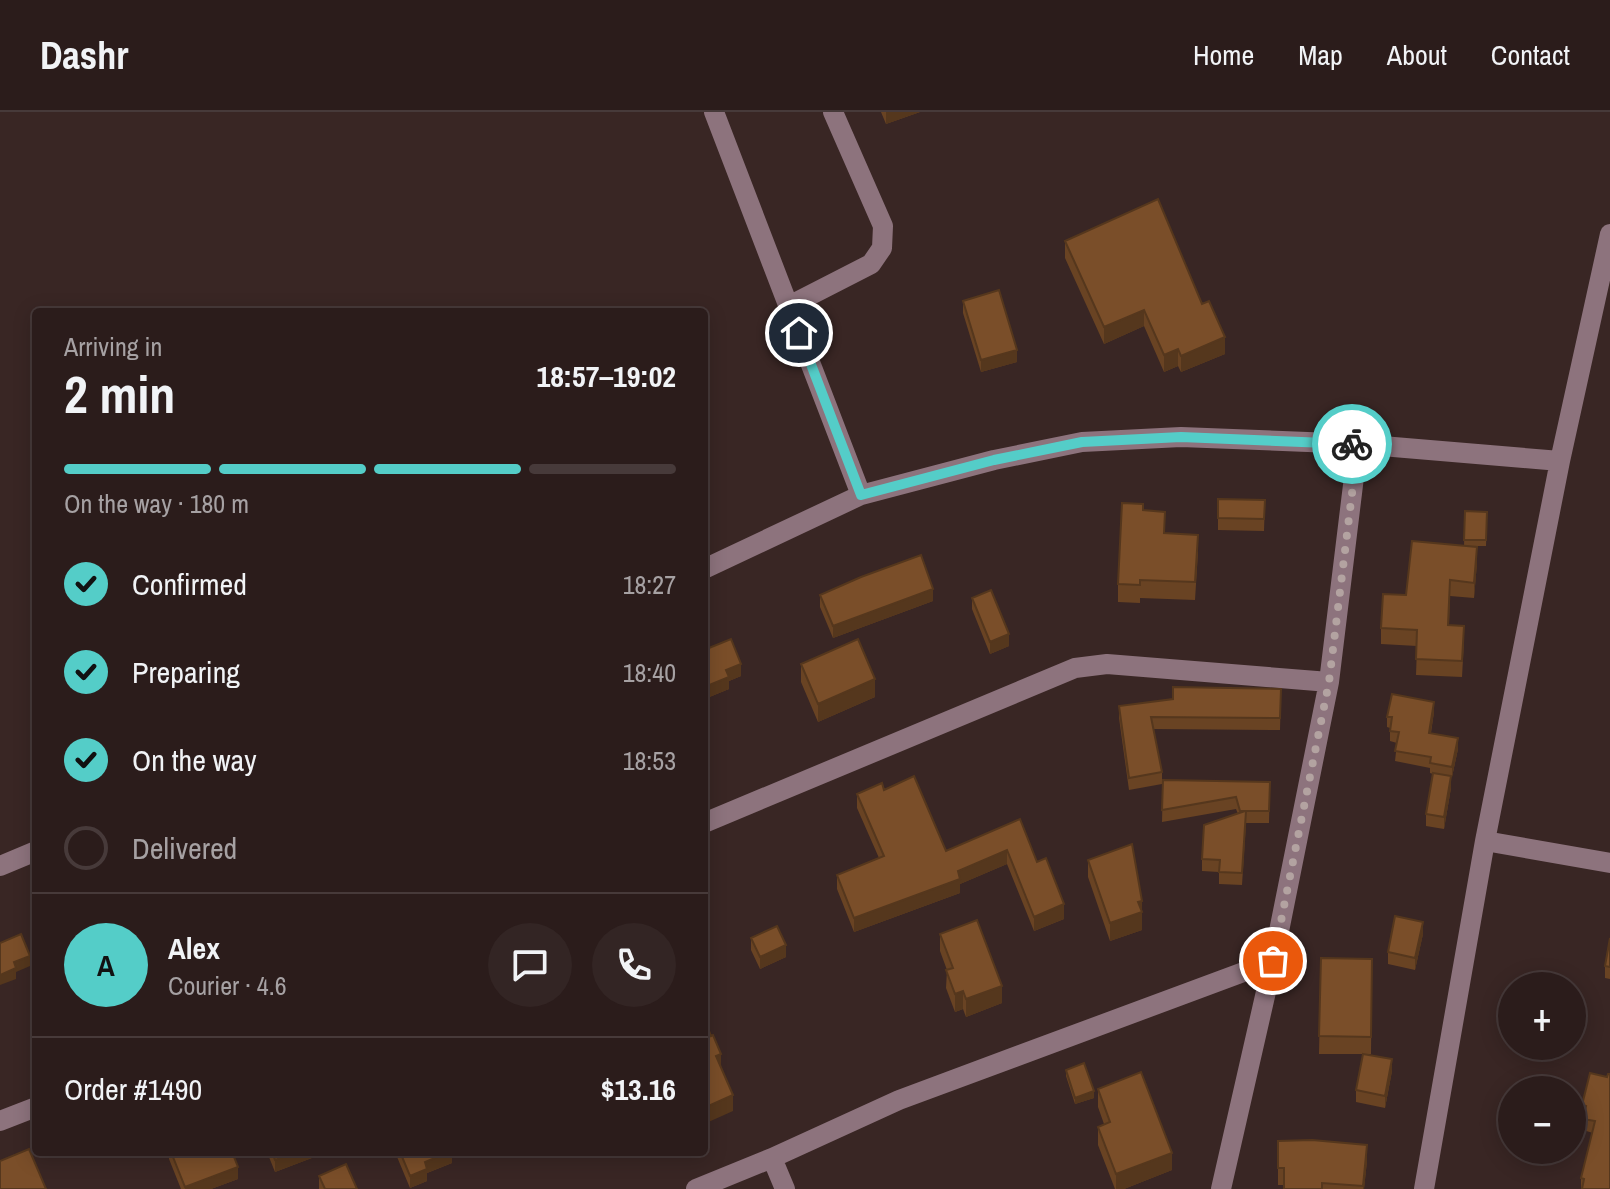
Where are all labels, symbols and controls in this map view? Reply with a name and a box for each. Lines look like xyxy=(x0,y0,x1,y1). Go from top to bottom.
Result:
text: Dashr xyxy=(40,30,128,81)
text: Home xyxy=(1193,36,1254,74)
text: Map xyxy=(1298,36,1343,74)
text: About xyxy=(1387,36,1447,74)
text: Contact xyxy=(1491,36,1570,74)
pin xyxy=(765,299,833,367)
icon: home xyxy=(777,311,821,355)
text: Arriving in xyxy=(64,329,162,364)
text: 18:57–19:02 xyxy=(537,356,676,396)
text: 2 min xyxy=(64,359,175,429)
courier xyxy=(1312,404,1392,484)
icon: bike xyxy=(1330,422,1374,466)
text: On the way · 180 m xyxy=(64,486,249,521)
icon: check xyxy=(64,562,108,606)
text: Confirmed xyxy=(132,564,247,604)
text: 18:27 xyxy=(623,567,676,602)
icon: check xyxy=(64,650,108,694)
text: Preparing xyxy=(132,652,240,692)
text: 18:40 xyxy=(623,655,676,690)
icon: check xyxy=(64,738,108,782)
text: On the way xyxy=(132,740,256,780)
text: 18:53 xyxy=(623,743,676,778)
text: Delivered xyxy=(132,828,237,868)
button: chat xyxy=(488,923,572,1007)
button: phone xyxy=(592,923,676,1007)
pin xyxy=(1239,927,1307,995)
text: Alex xyxy=(168,928,220,968)
icon: bag xyxy=(1251,939,1295,983)
text: A xyxy=(97,945,115,985)
text: Courier · 4.6 xyxy=(168,968,287,1003)
map controls xyxy=(1498,972,1586,1164)
button: + xyxy=(1498,972,1586,1060)
text: Order #1490 xyxy=(64,1069,202,1109)
text: $13.16 xyxy=(601,1069,676,1109)
button: − xyxy=(1498,1076,1586,1164)

